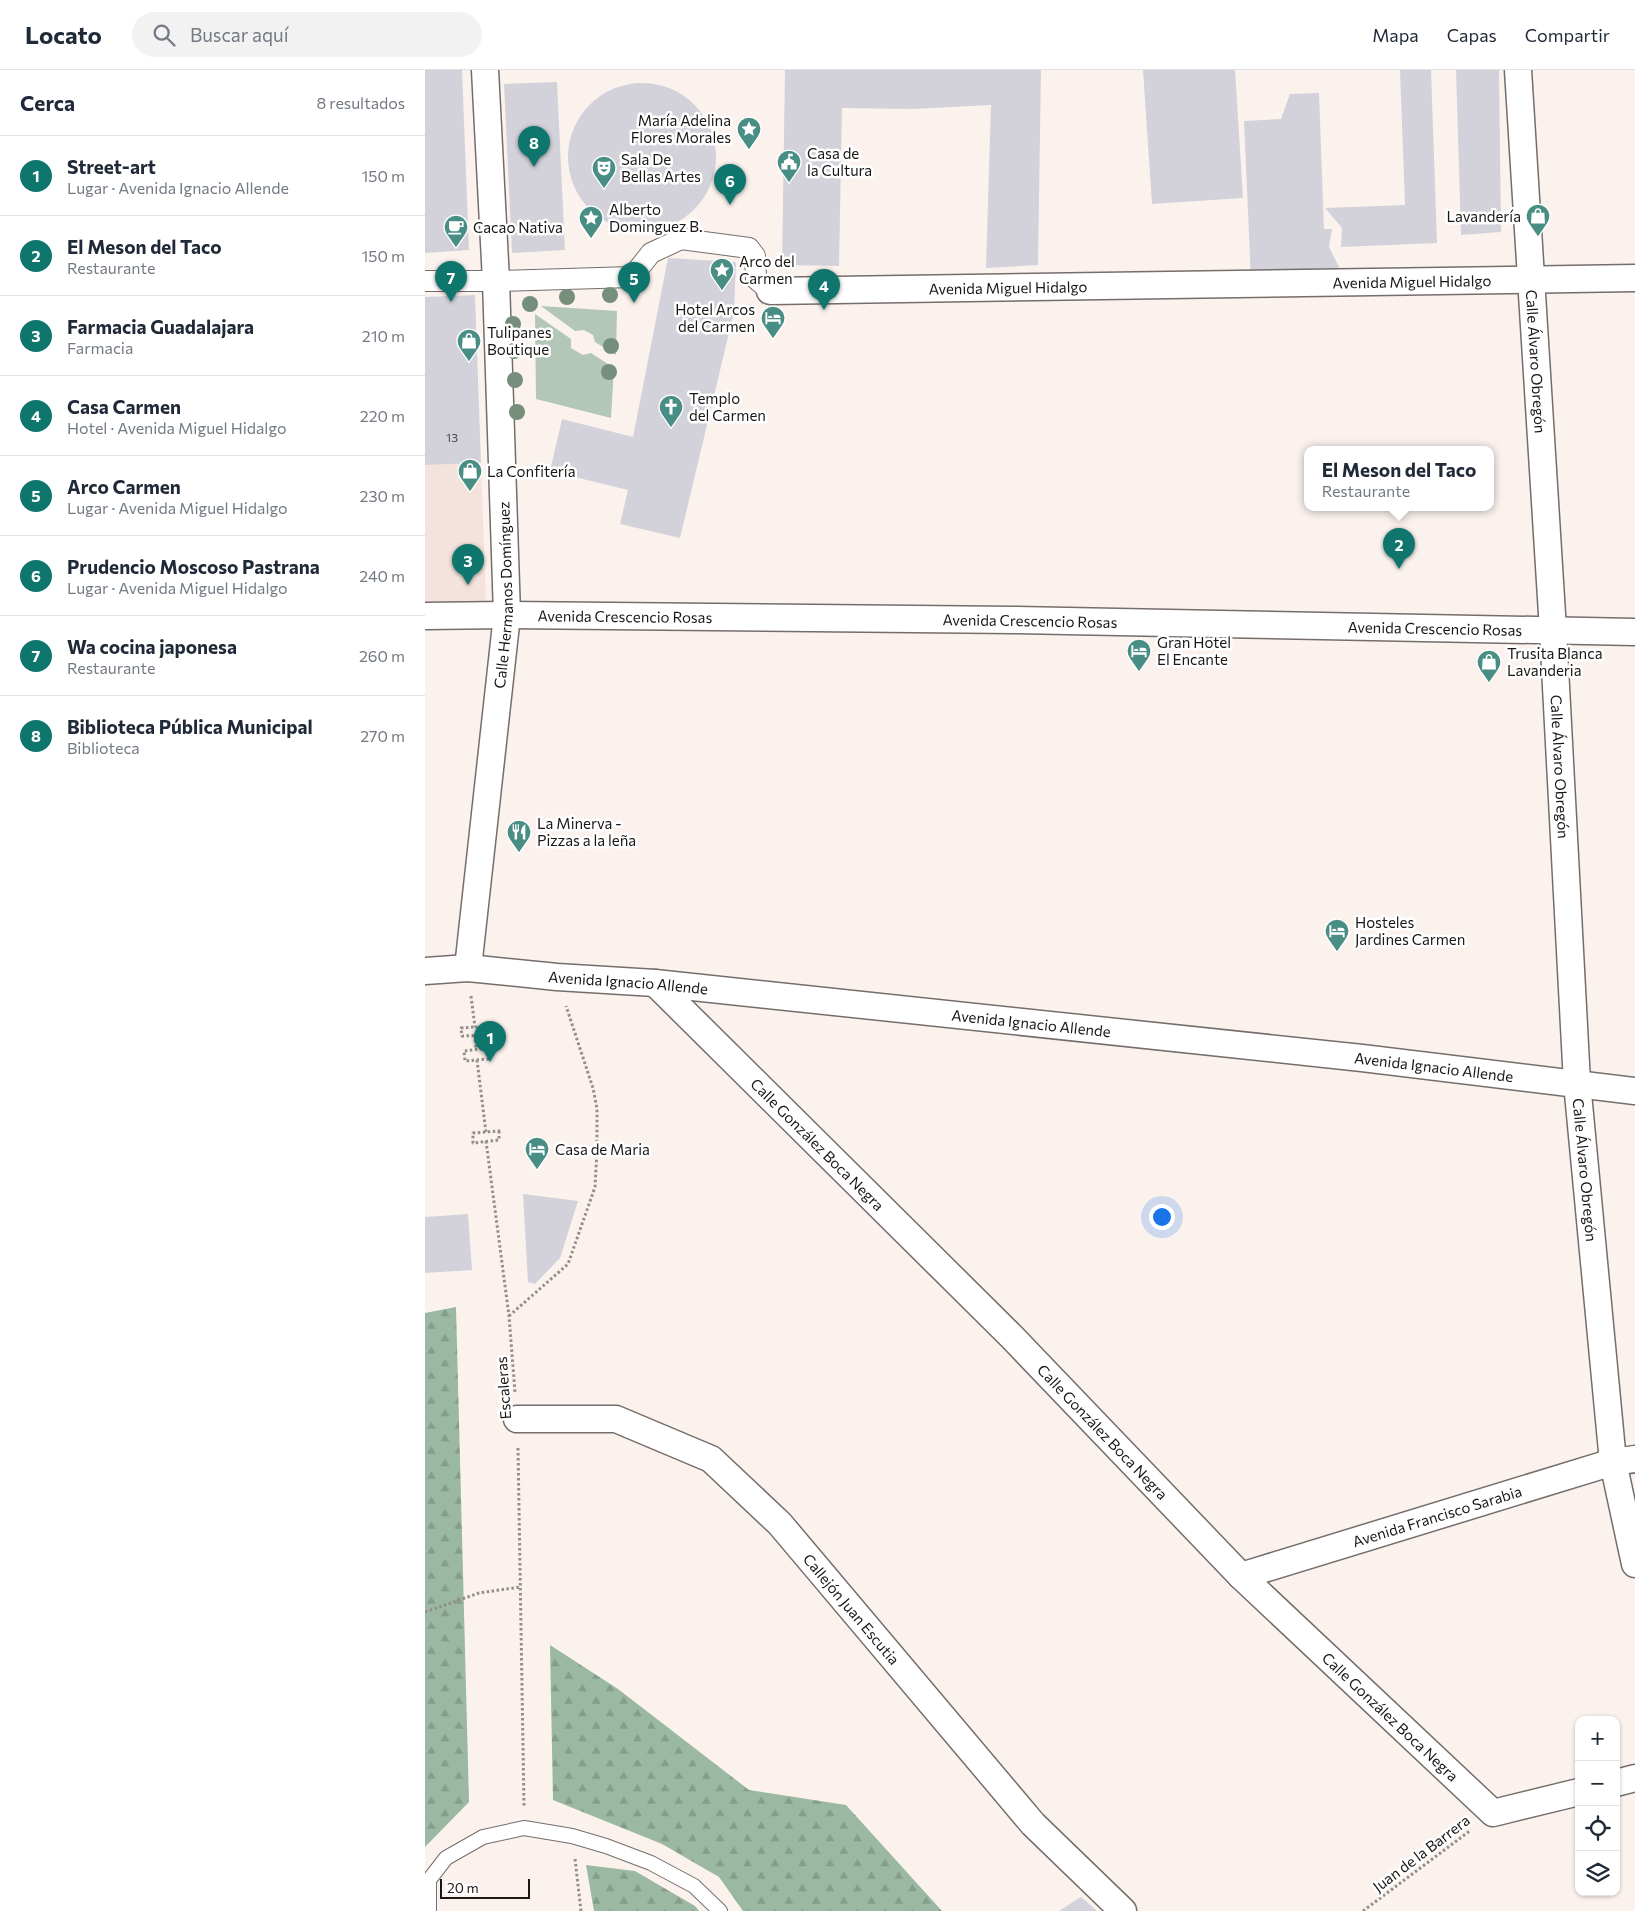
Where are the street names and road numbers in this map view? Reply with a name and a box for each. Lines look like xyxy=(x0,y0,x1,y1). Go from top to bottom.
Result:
street label: Avenida Miguel Hidalgo xyxy=(1332,271,1491,292)
street label: Avenida Miguel Hidalgo xyxy=(928,277,1088,298)
street label: Calle Álvaro Obregón xyxy=(1523,289,1550,434)
street label: Calle Hermanos Domínguez xyxy=(490,501,516,689)
street label: Avenida Crescencio Rosas xyxy=(538,606,713,626)
street label: Avenida Crescencio Rosas xyxy=(943,610,1118,631)
street label: Avenida Crescencio Rosas xyxy=(1347,617,1523,639)
street label: Calle Álvaro Obregón xyxy=(1547,694,1573,839)
street label: Avenida Ignacio Allende xyxy=(548,967,709,998)
street label: Avenida Ignacio Allende xyxy=(951,1006,1112,1040)
street label: Avenida Ignacio Allende xyxy=(1353,1048,1514,1085)
street label: Calle González Boca Negra xyxy=(747,1074,888,1214)
street label: Calle Álvaro Obregón xyxy=(1569,1097,1601,1242)
street label: Escaleras xyxy=(492,1356,514,1420)
street label: Calle González Boca Negra xyxy=(1034,1360,1172,1503)
street label: Avenida Francisco Sarabia xyxy=(1350,1482,1524,1550)
street label: Callejón Juan Escutia xyxy=(800,1550,903,1668)
street label: Calle González Boca Negra xyxy=(1319,1648,1462,1785)
street label: Juan de la Barrera xyxy=(1369,1811,1473,1895)

